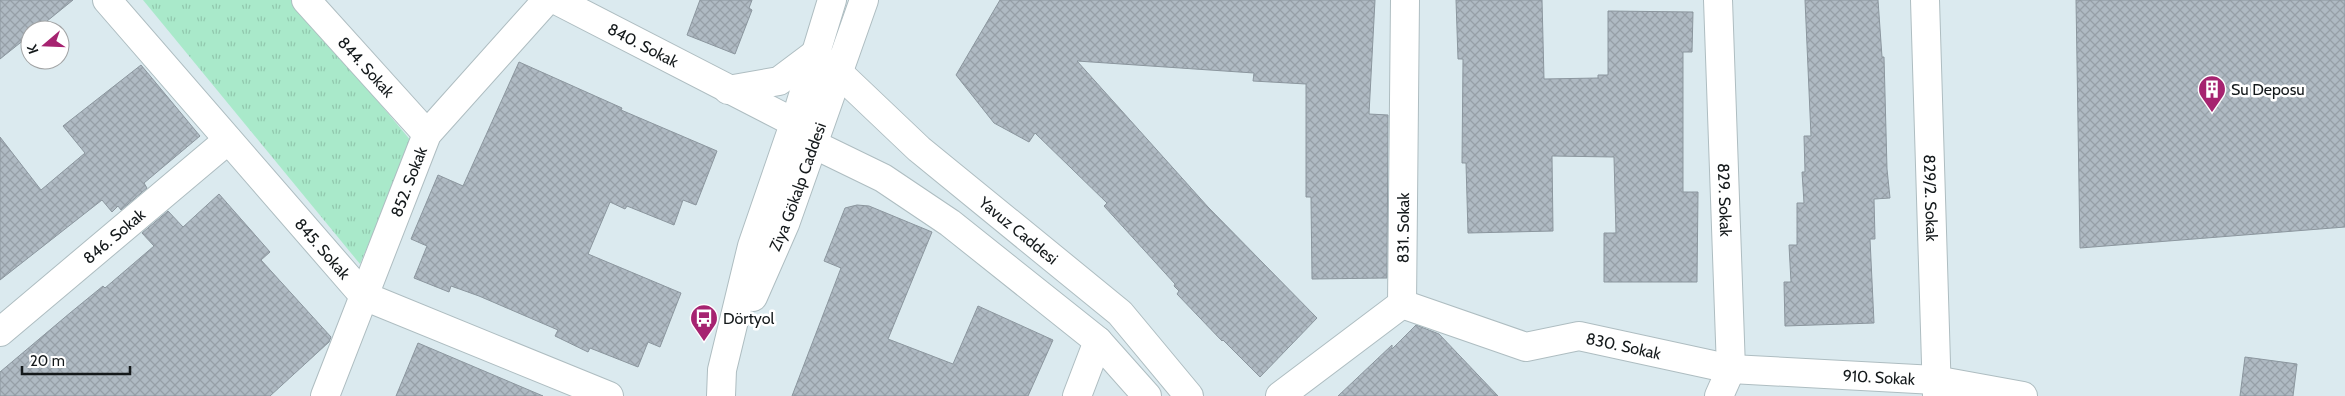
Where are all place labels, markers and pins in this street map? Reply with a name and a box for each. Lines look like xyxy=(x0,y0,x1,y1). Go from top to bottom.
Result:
building icon: Su Deposu xyxy=(2197,74,2227,113)
place label: Su Deposu xyxy=(2231,80,2305,99)
bus stop icon: Dörtyol xyxy=(689,303,719,342)
place label: Dörtyol xyxy=(723,309,775,328)

